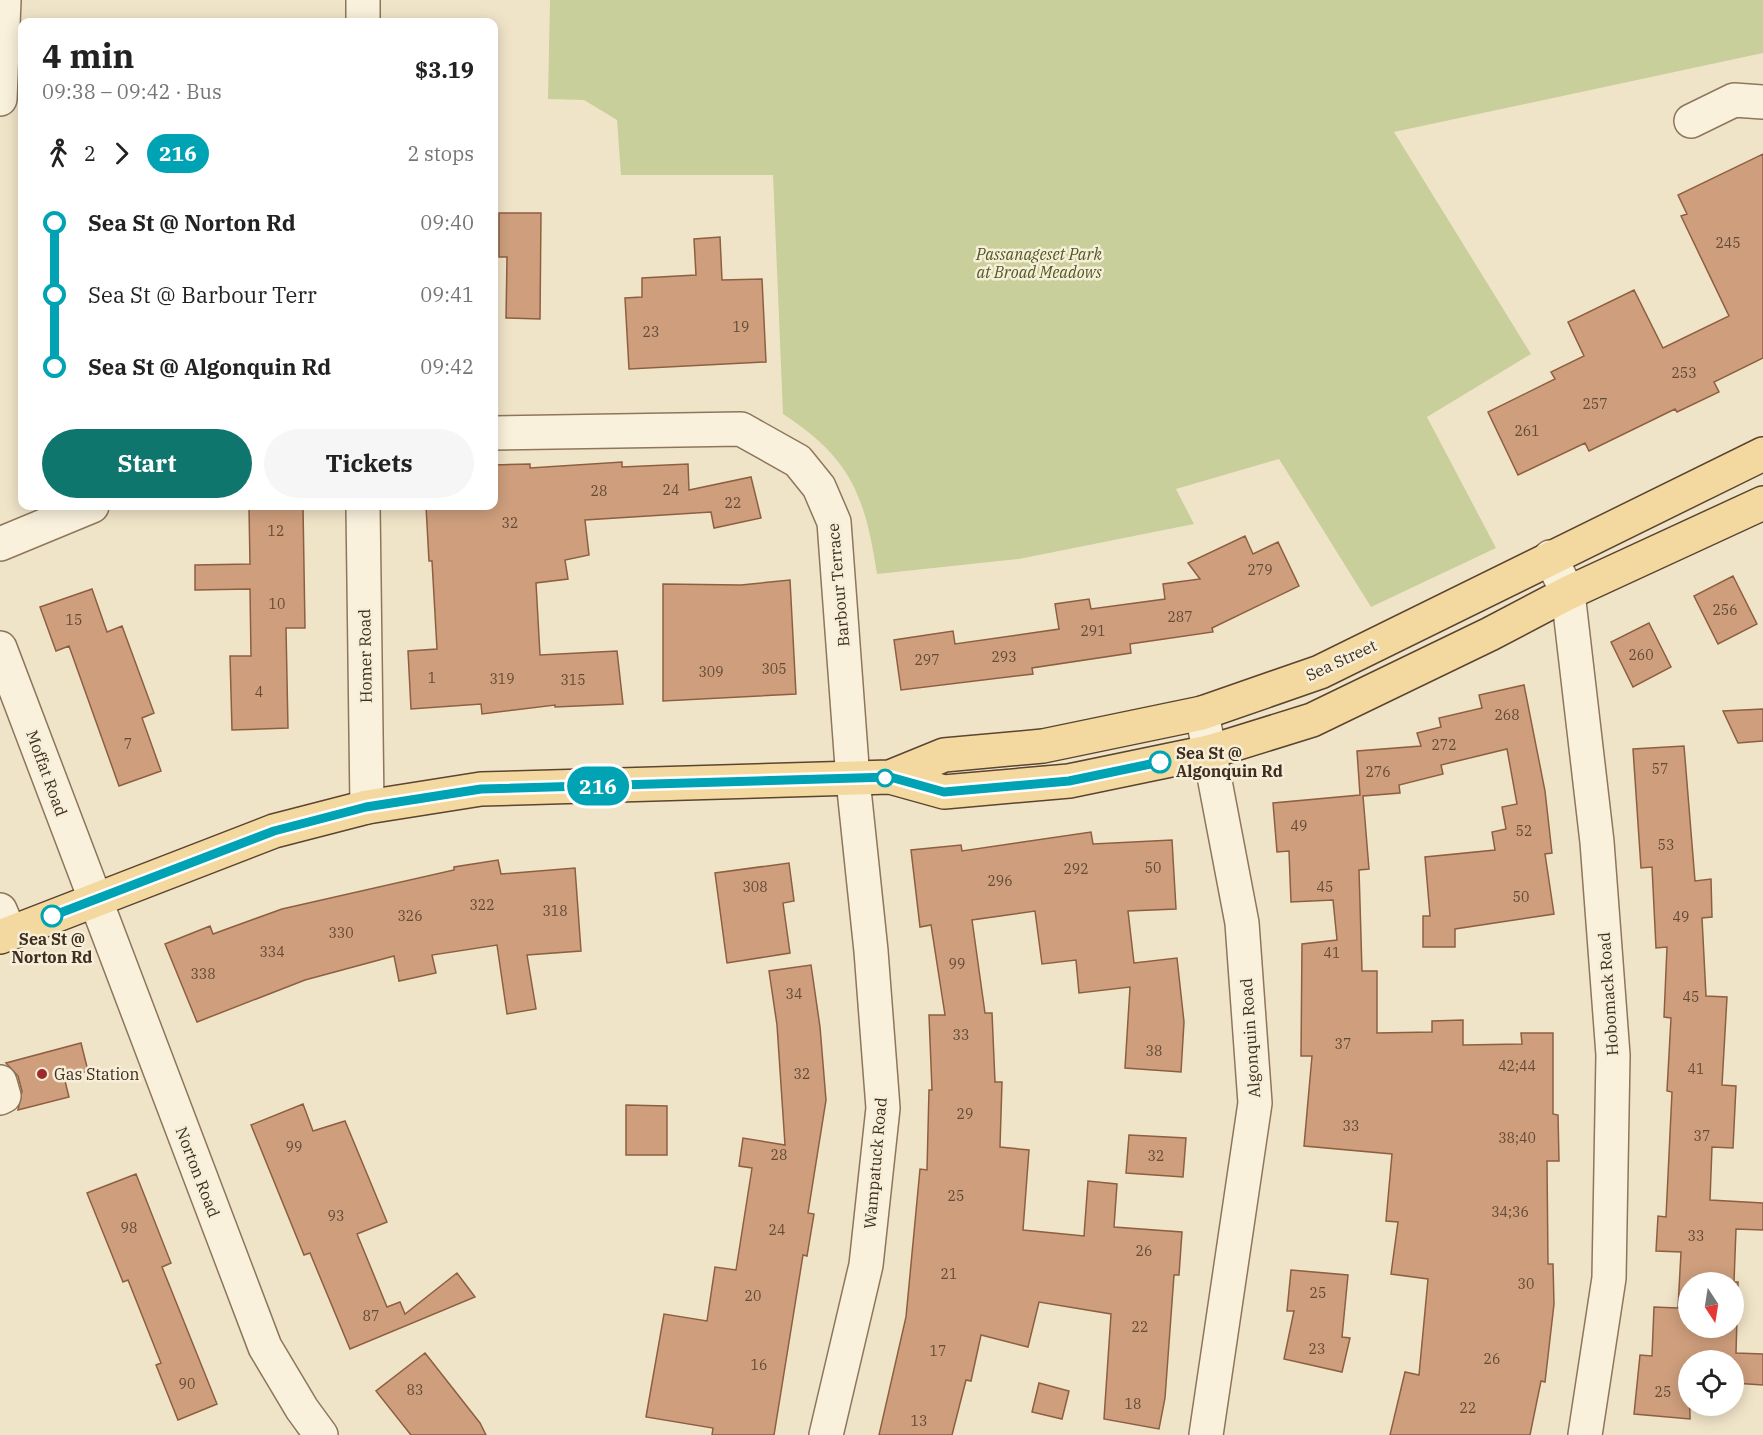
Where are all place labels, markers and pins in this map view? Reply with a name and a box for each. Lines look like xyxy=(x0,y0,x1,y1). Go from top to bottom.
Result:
place label: Sea St @ Algonquin Rd xyxy=(1176,743,1283,781)
marker: Sea St @ Algonquin Rd xyxy=(1149,751,1171,773)
unlabelled marker xyxy=(876,769,894,787)
marker: Sea St @ Norton Rd xyxy=(41,905,63,927)
place label: Sea St @ Norton Rd xyxy=(12,929,92,967)
place label: Gas Station xyxy=(54,1064,140,1084)
marker: Gas Station xyxy=(35,1067,49,1081)

